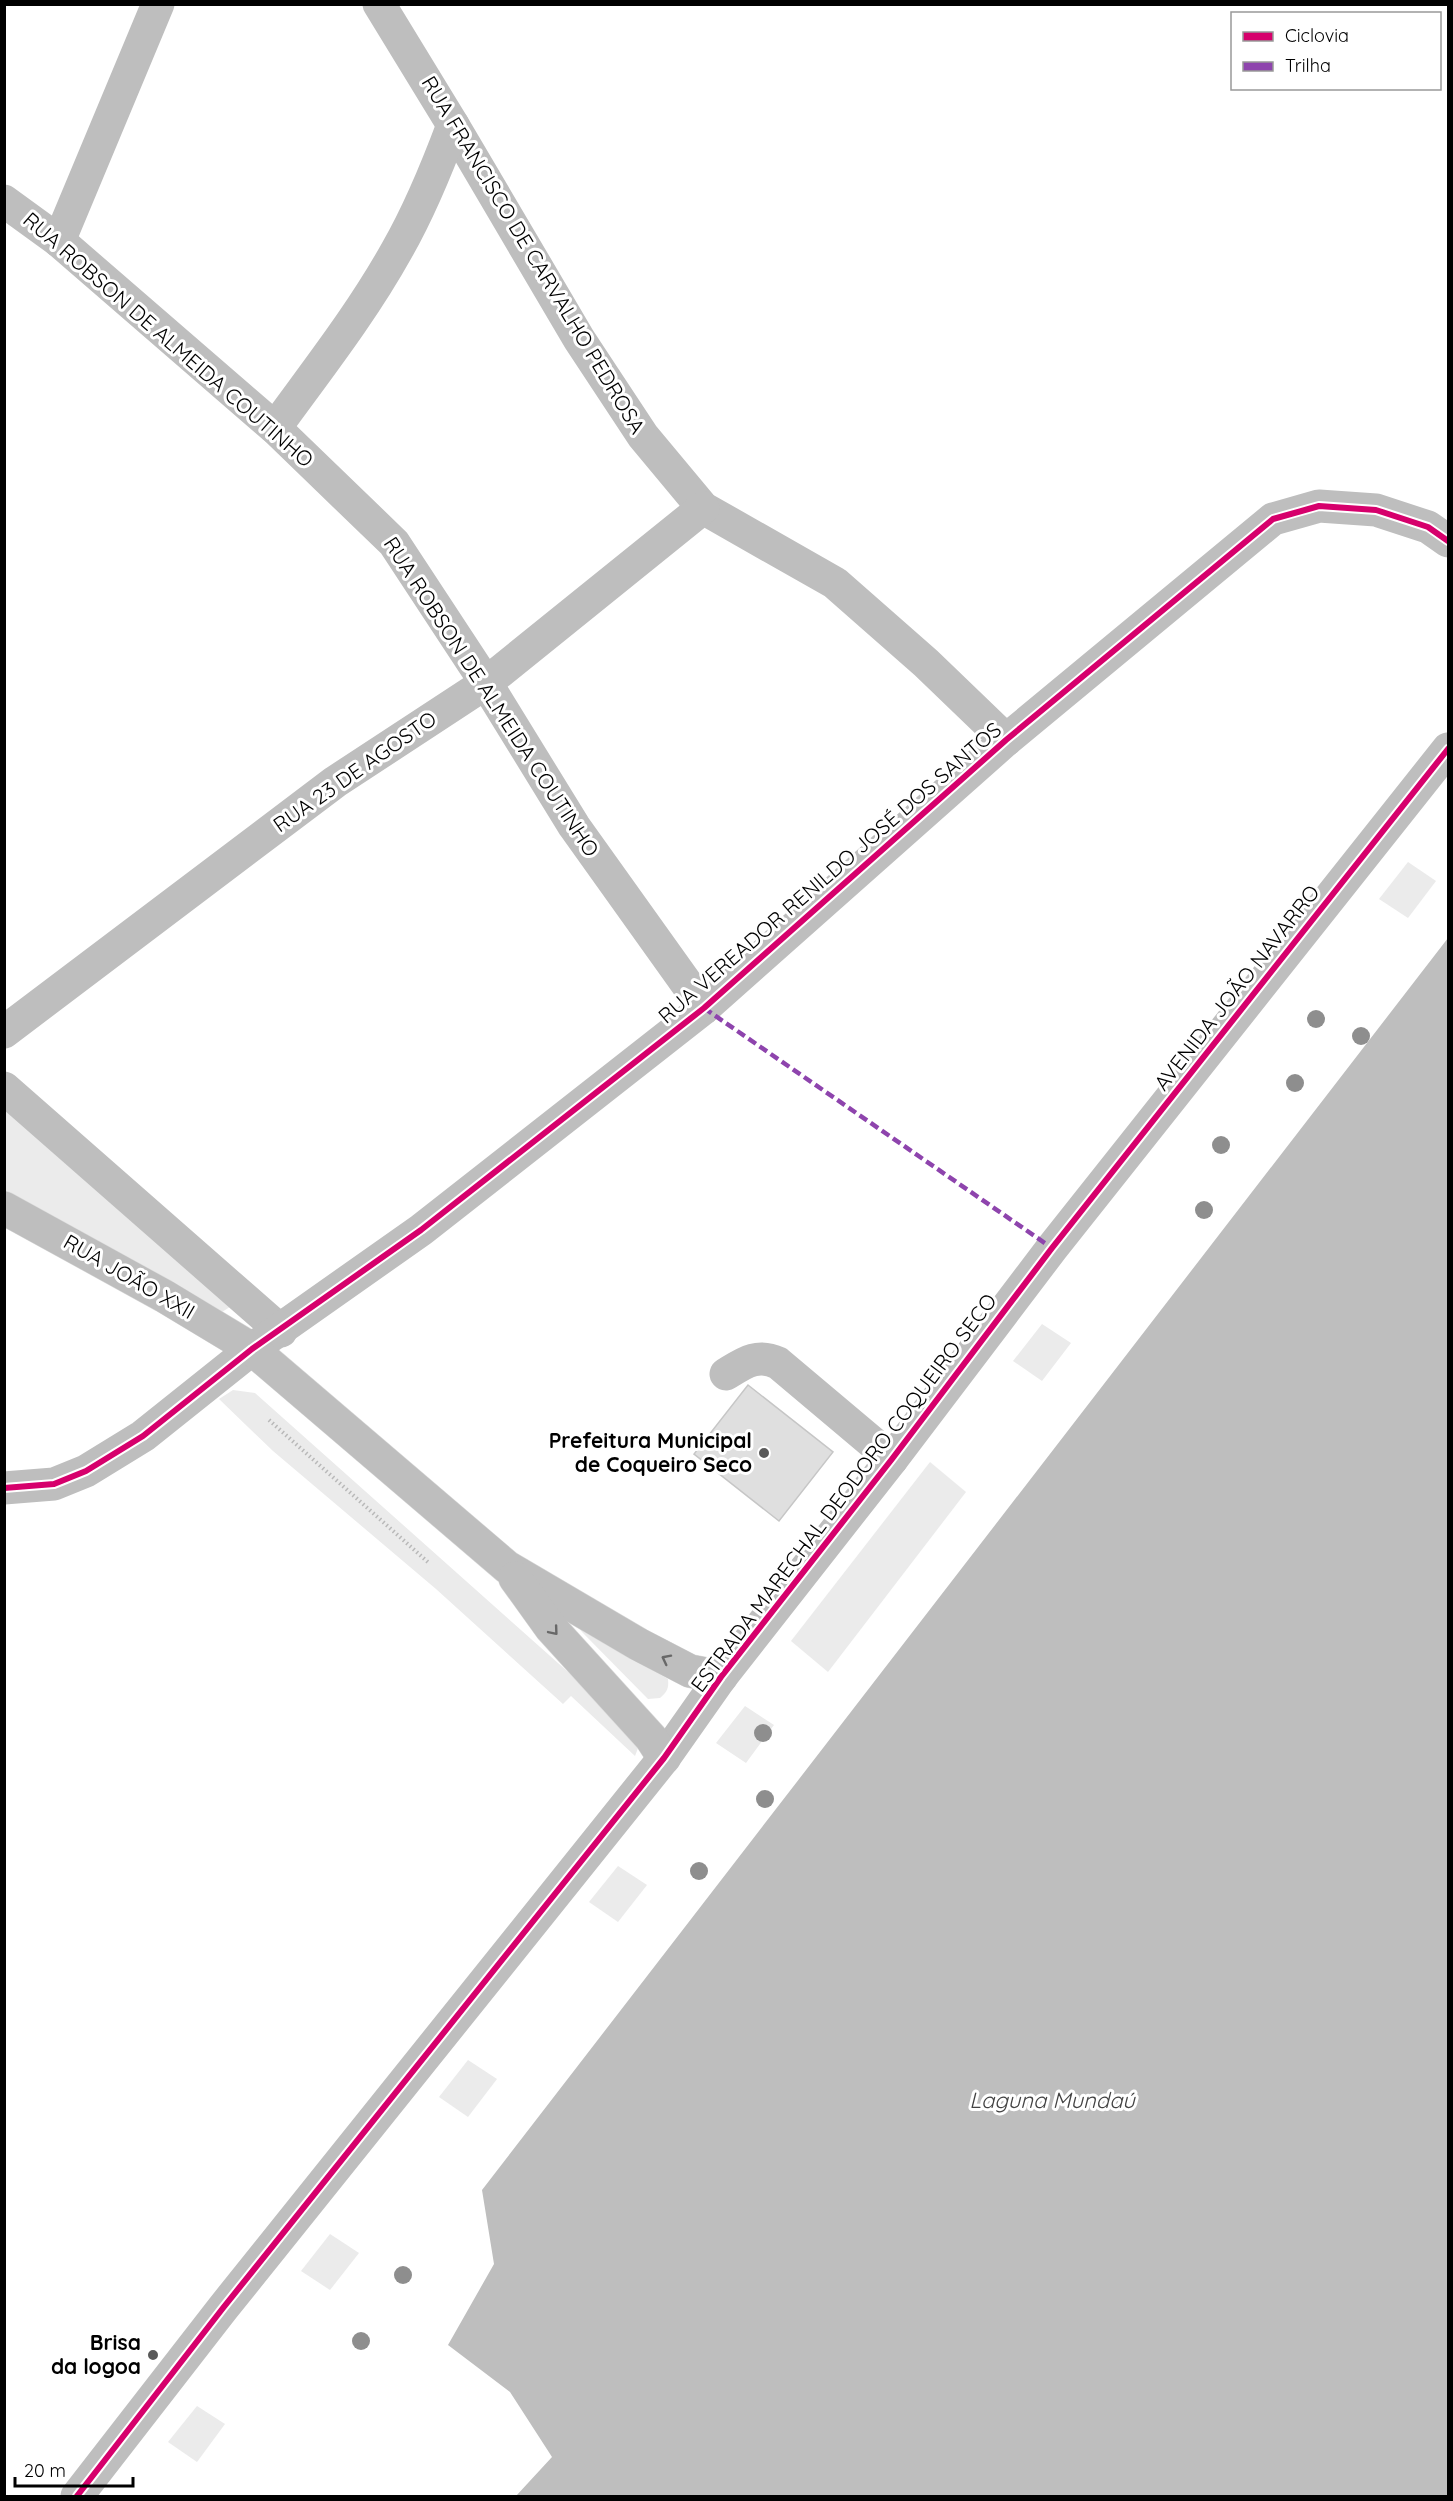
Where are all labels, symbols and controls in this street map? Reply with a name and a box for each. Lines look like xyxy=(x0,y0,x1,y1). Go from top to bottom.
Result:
legend xyxy=(1231,12,1441,90)
text: Ciclovia xyxy=(1285,24,1349,47)
text: Trilha xyxy=(1285,54,1331,77)
street label: RUA FRANCISCO DE CARVALHO PEDROSA xyxy=(416,71,651,438)
street label: RUA ROBSON DE ALMEIDA COUTINHO xyxy=(18,206,319,472)
street label: RUA ROBSON DE ALMEIDA COUTINHO xyxy=(379,532,605,861)
street label: RUA 23 DE AGOSTO xyxy=(268,705,441,837)
street label: RUA VEREADOR RENILDO JOSÉ DOS SANTOS xyxy=(652,716,1006,1028)
street label: AVENIDA JOÃO NAVARRO xyxy=(1148,879,1325,1095)
street label: RUA JOÃO XXII xyxy=(59,1228,200,1324)
street label: ESTRADA MARECHAL DEODORO COQUEIRO SECO xyxy=(685,1288,1002,1697)
place label: Prefeitura Municipal de Coqueiro Seco xyxy=(549,1427,752,1477)
marker: Prefeitura Municipal de Coqueiro Seco xyxy=(757,1446,771,1460)
one-way arrow xyxy=(547,1624,558,1635)
one-way arrow xyxy=(662,1655,673,1666)
water label: Laguna Mundaú xyxy=(969,2086,1136,2114)
place label: Brisa da logoa xyxy=(51,2329,141,2379)
marker: Brisa da logoa xyxy=(146,2348,160,2362)
scale bar xyxy=(15,2450,134,2488)
text: 20 m xyxy=(24,2459,66,2482)

